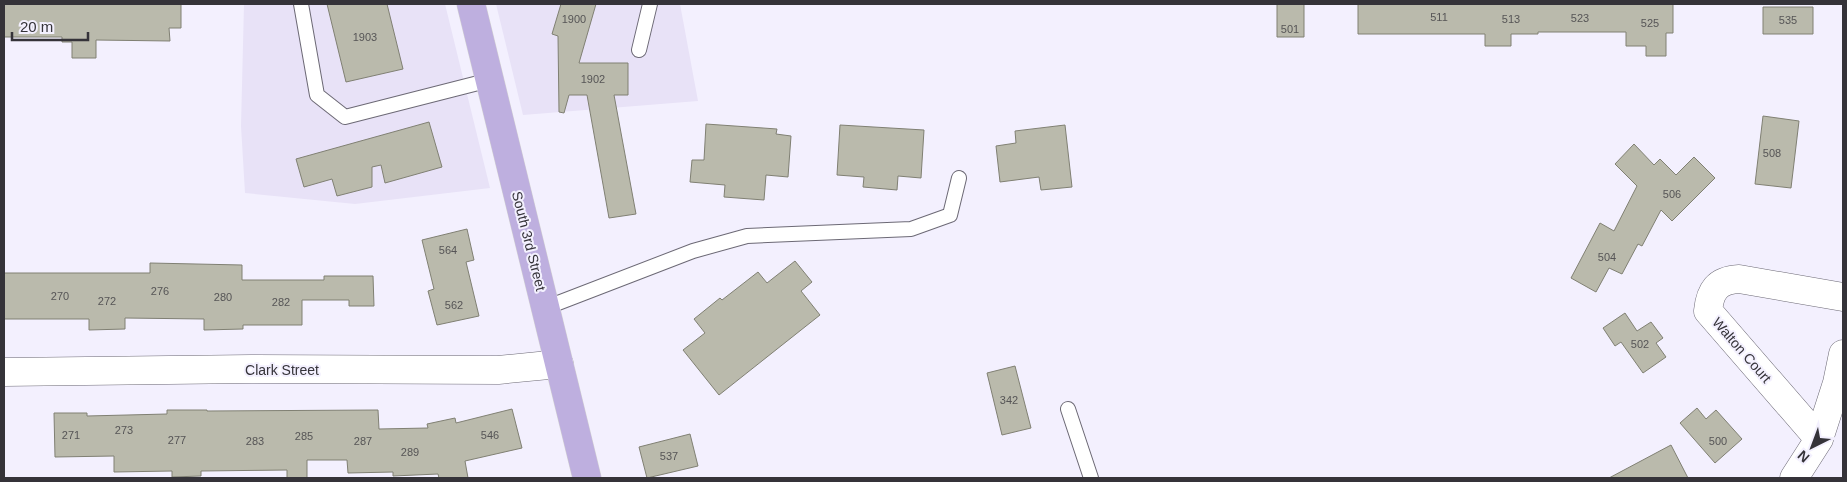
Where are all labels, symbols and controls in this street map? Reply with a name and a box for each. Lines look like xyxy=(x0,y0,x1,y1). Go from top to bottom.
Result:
scale bar xyxy=(12,10,89,42)
house number: 511 xyxy=(1430,11,1448,23)
house number: 523 xyxy=(1571,12,1589,24)
house number: 1900 xyxy=(562,13,586,25)
house number: 513 xyxy=(1502,13,1520,25)
house number: 535 xyxy=(1779,14,1797,26)
house number: 525 xyxy=(1641,17,1659,29)
text: 20 m xyxy=(20,18,53,35)
house number: 501 xyxy=(1281,23,1299,35)
house number: 1903 xyxy=(353,31,377,43)
house number: 1902 xyxy=(581,73,605,85)
house number: 508 xyxy=(1763,147,1781,159)
house number: 506 xyxy=(1663,188,1681,200)
street label: South 3rd Street xyxy=(509,190,549,293)
house number: 564 xyxy=(439,244,457,256)
house number: 504 xyxy=(1598,251,1616,263)
house number: 276 xyxy=(151,285,169,297)
house number: 270 xyxy=(51,290,69,302)
house number: 280 xyxy=(214,291,232,303)
house number: 272 xyxy=(98,295,116,307)
house number: 282 xyxy=(272,296,290,308)
house number: 562 xyxy=(445,299,463,311)
street label: Walton Court xyxy=(1709,314,1775,386)
house number: 502 xyxy=(1631,338,1649,350)
street label: Clark Street xyxy=(245,362,319,378)
house number: 342 xyxy=(1000,394,1018,406)
north arrow xyxy=(1787,422,1837,472)
house number: 273 xyxy=(115,424,133,436)
house number: 271 xyxy=(62,429,80,441)
house number: 546 xyxy=(481,429,499,441)
house number: 285 xyxy=(295,430,313,442)
house number: 277 xyxy=(168,434,186,446)
house number: 283 xyxy=(246,435,264,447)
house number: 287 xyxy=(354,435,372,447)
house number: 500 xyxy=(1709,435,1727,447)
house number: 289 xyxy=(401,446,419,458)
text: N xyxy=(1794,447,1812,466)
house number: 537 xyxy=(660,450,678,462)

